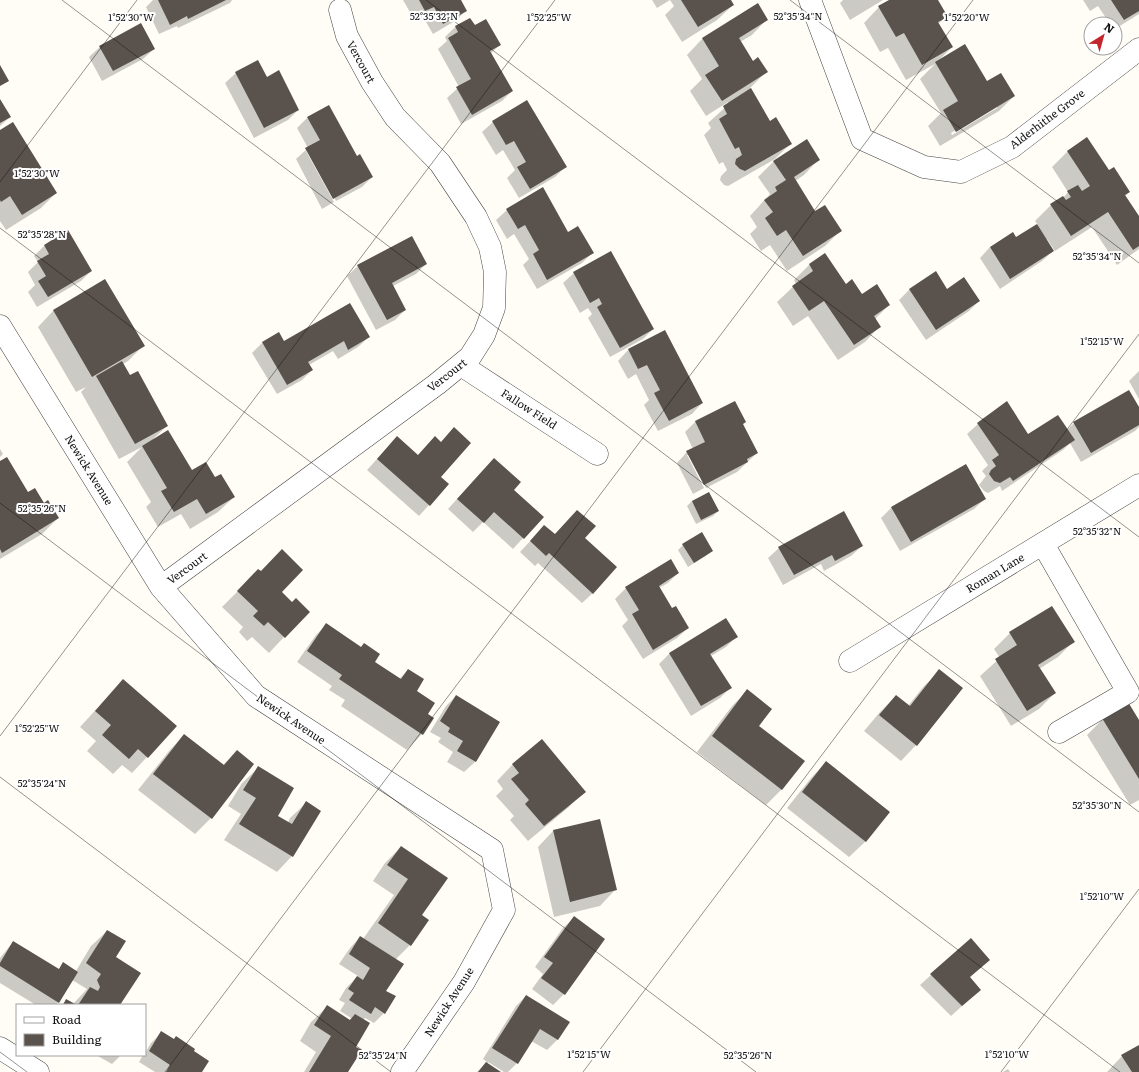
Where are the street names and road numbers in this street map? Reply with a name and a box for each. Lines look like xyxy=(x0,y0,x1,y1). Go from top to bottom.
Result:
street label: Vercourt xyxy=(344,37,380,86)
street label: Alderhithe Grove xyxy=(1005,84,1088,152)
street label: Vercourt xyxy=(423,353,470,395)
street label: Fallow Field xyxy=(498,384,561,432)
street label: Newick Avenue xyxy=(62,431,118,508)
street label: Vercourt xyxy=(163,547,210,587)
street label: Roman Lane xyxy=(962,548,1027,596)
street label: Newick Avenue xyxy=(254,689,330,747)
street label: Newick Avenue xyxy=(420,963,477,1039)

